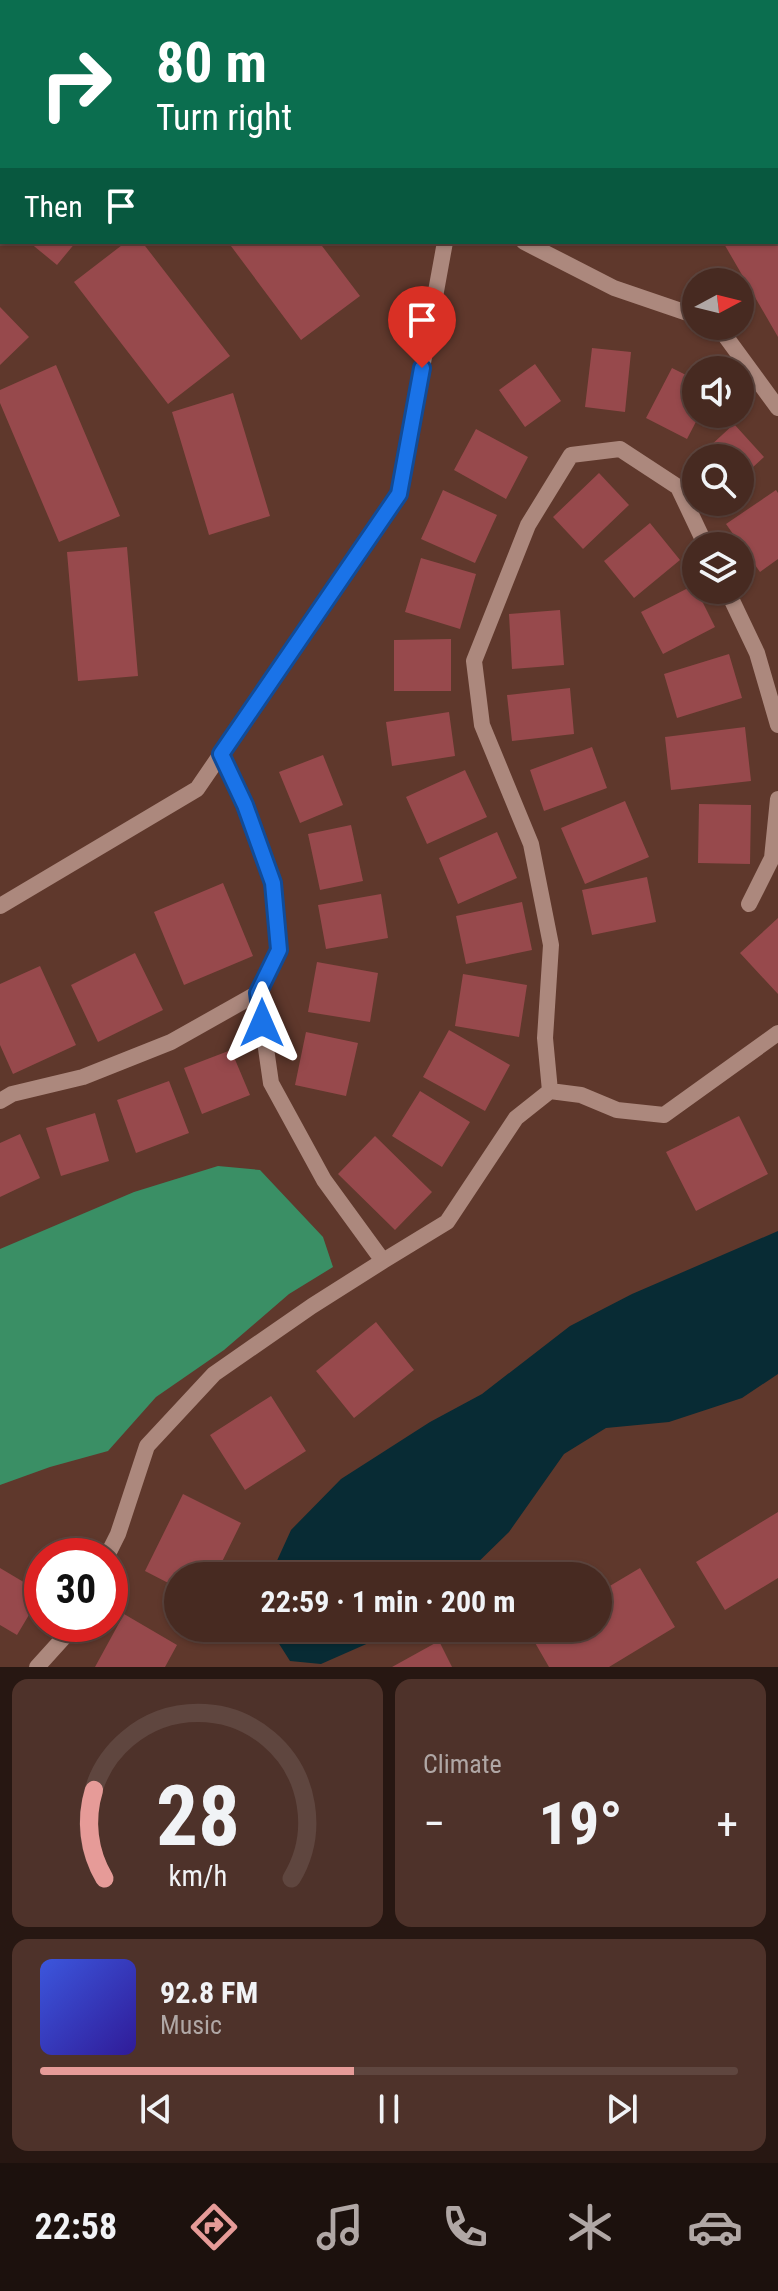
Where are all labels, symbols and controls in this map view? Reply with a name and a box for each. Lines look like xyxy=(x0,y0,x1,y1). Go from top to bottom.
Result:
text: 80 m xyxy=(156,30,267,96)
icon: right xyxy=(24,32,128,136)
text: Turn right xyxy=(156,97,292,139)
icon: arrive xyxy=(99,184,143,228)
text: Then xyxy=(24,189,83,224)
north arrow xyxy=(682,268,754,340)
map controls xyxy=(682,268,754,604)
pin xyxy=(388,286,456,368)
icon: arrive xyxy=(400,298,444,342)
button: sound xyxy=(682,356,754,428)
button: search xyxy=(682,444,754,516)
button: layers xyxy=(682,532,754,604)
position arrow xyxy=(220,981,304,1065)
speed limit sign: 30 xyxy=(24,1538,128,1642)
text: 22:59 · 1 min · 200 m xyxy=(261,1584,515,1619)
text: Climate xyxy=(423,1749,502,1779)
text: 28 xyxy=(155,1768,240,1865)
text: 19° xyxy=(539,1788,623,1859)
text: − xyxy=(423,1798,445,1850)
text: + xyxy=(716,1798,738,1850)
text: km/h xyxy=(168,1859,227,1893)
text: 92.8 FM xyxy=(160,1975,258,2010)
text: Music xyxy=(160,2010,222,2040)
icon: previous xyxy=(134,2087,178,2131)
icon: pause xyxy=(367,2087,411,2131)
icon: next xyxy=(600,2087,644,2131)
icon: directions xyxy=(186,2199,242,2255)
icon: music xyxy=(312,2199,368,2255)
icon: phone xyxy=(437,2199,493,2255)
icon: climate xyxy=(562,2199,618,2255)
icon: car xyxy=(687,2199,743,2255)
text: 22:58 xyxy=(35,2206,117,2248)

